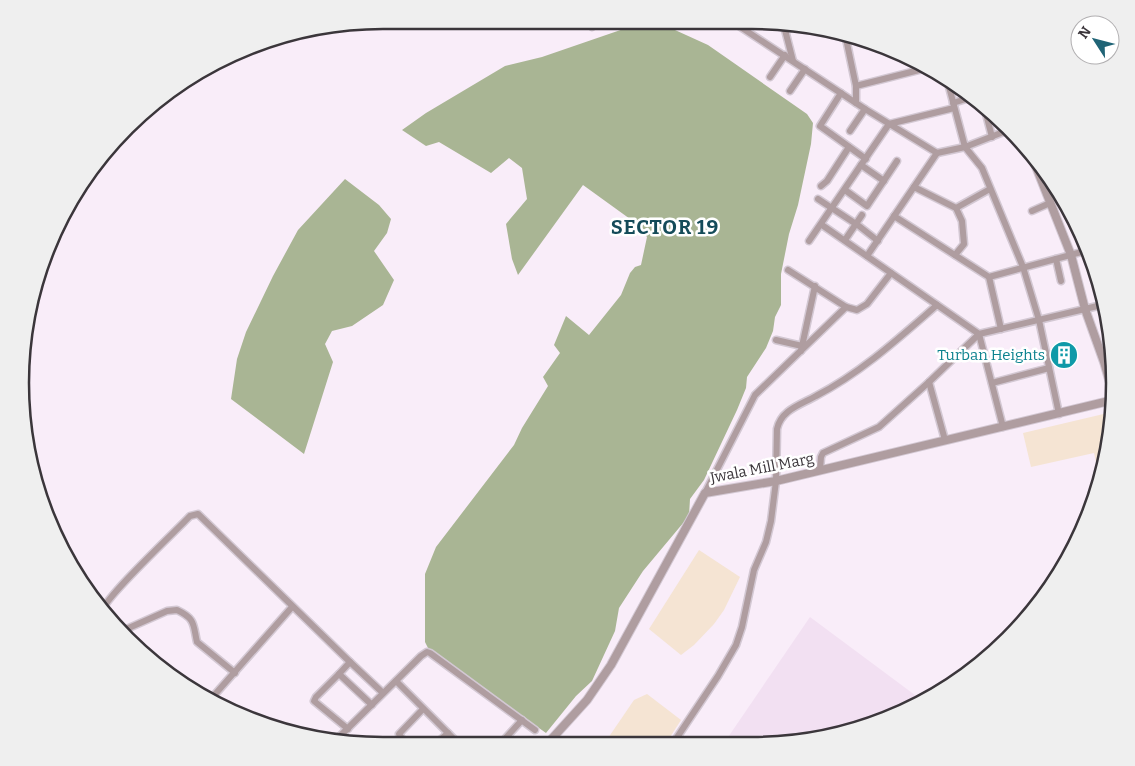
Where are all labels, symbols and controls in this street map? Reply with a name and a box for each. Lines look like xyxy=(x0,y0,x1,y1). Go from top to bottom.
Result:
north arrow xyxy=(1070,15,1120,65)
text: N xyxy=(1075,23,1095,42)
district label: SECTOR 19 xyxy=(611,215,719,239)
building icon: Turban Heights xyxy=(1049,340,1079,370)
place label: Turban Heights xyxy=(937,346,1045,364)
street label: Jwala Mill Marg xyxy=(708,449,815,487)

